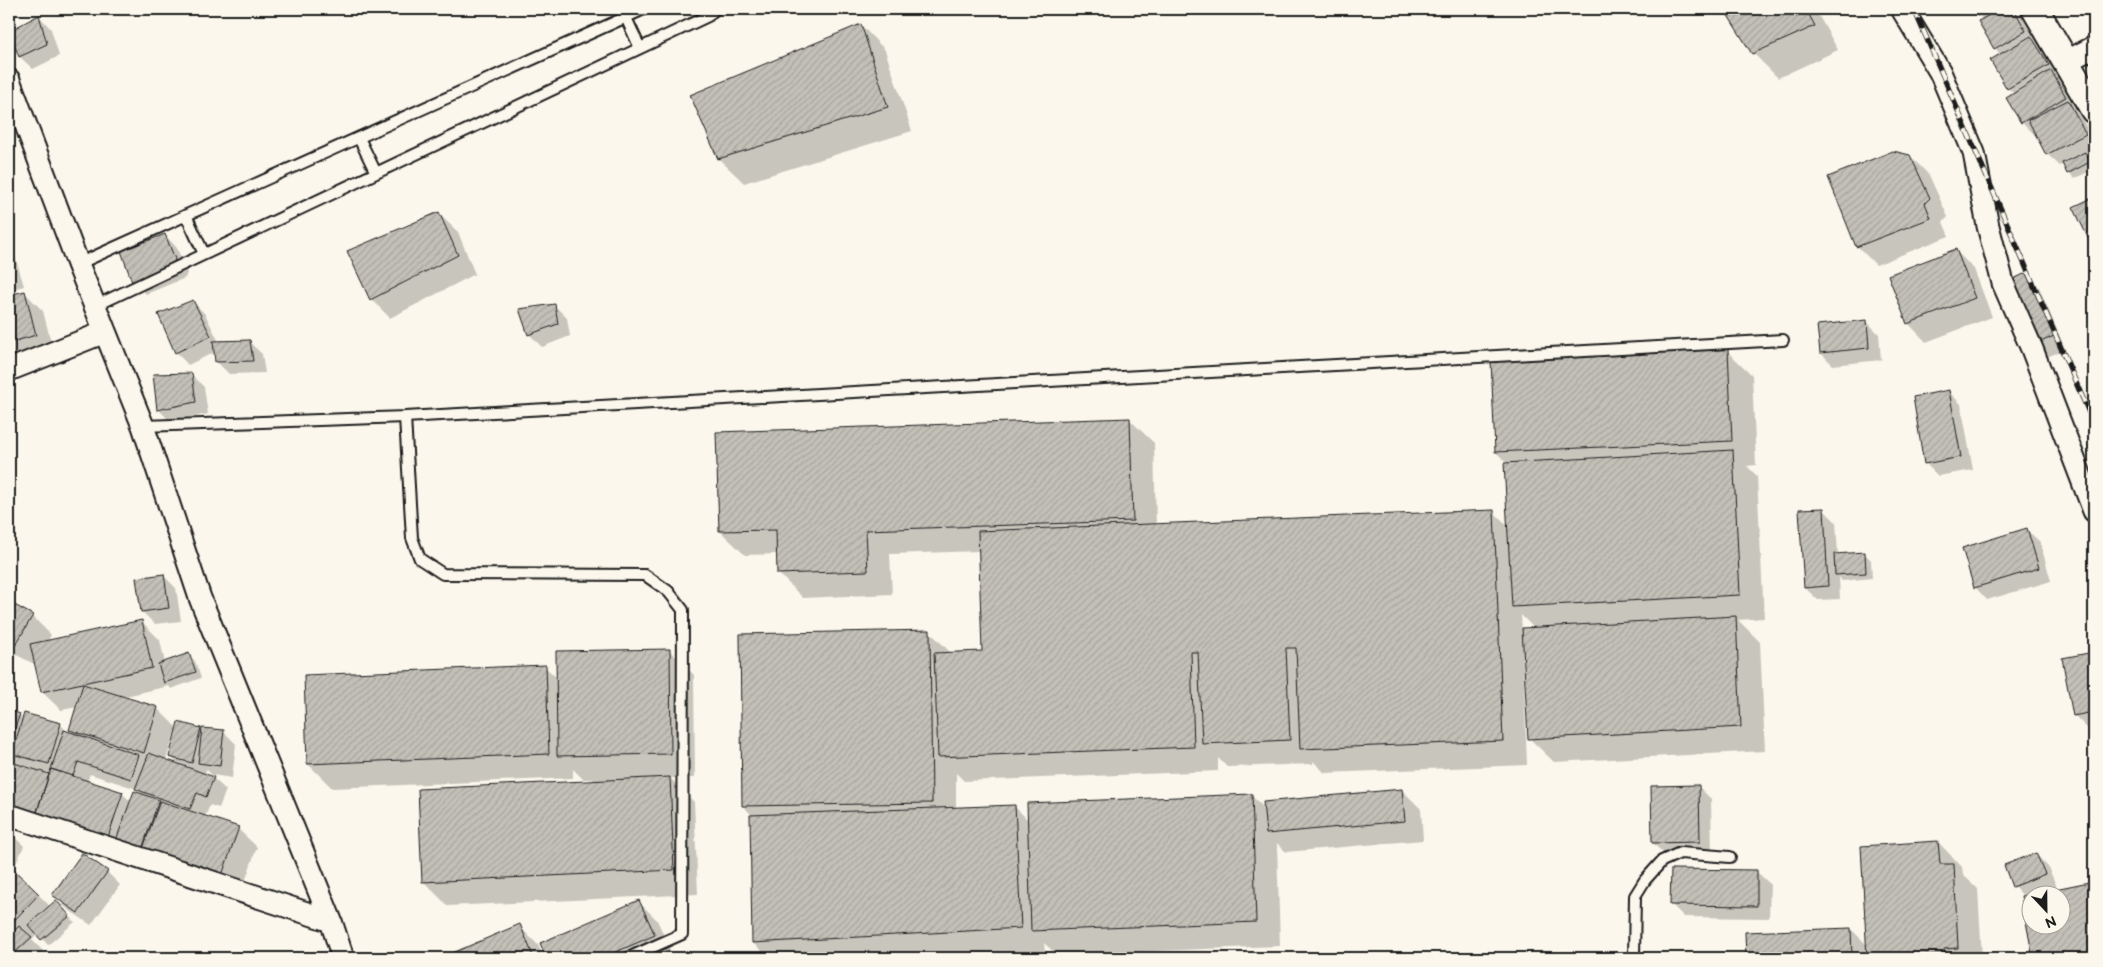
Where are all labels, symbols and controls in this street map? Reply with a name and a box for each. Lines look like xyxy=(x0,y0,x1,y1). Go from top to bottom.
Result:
north arrow xyxy=(2020,884,2070,934)
text: N xyxy=(2043,912,2059,931)

